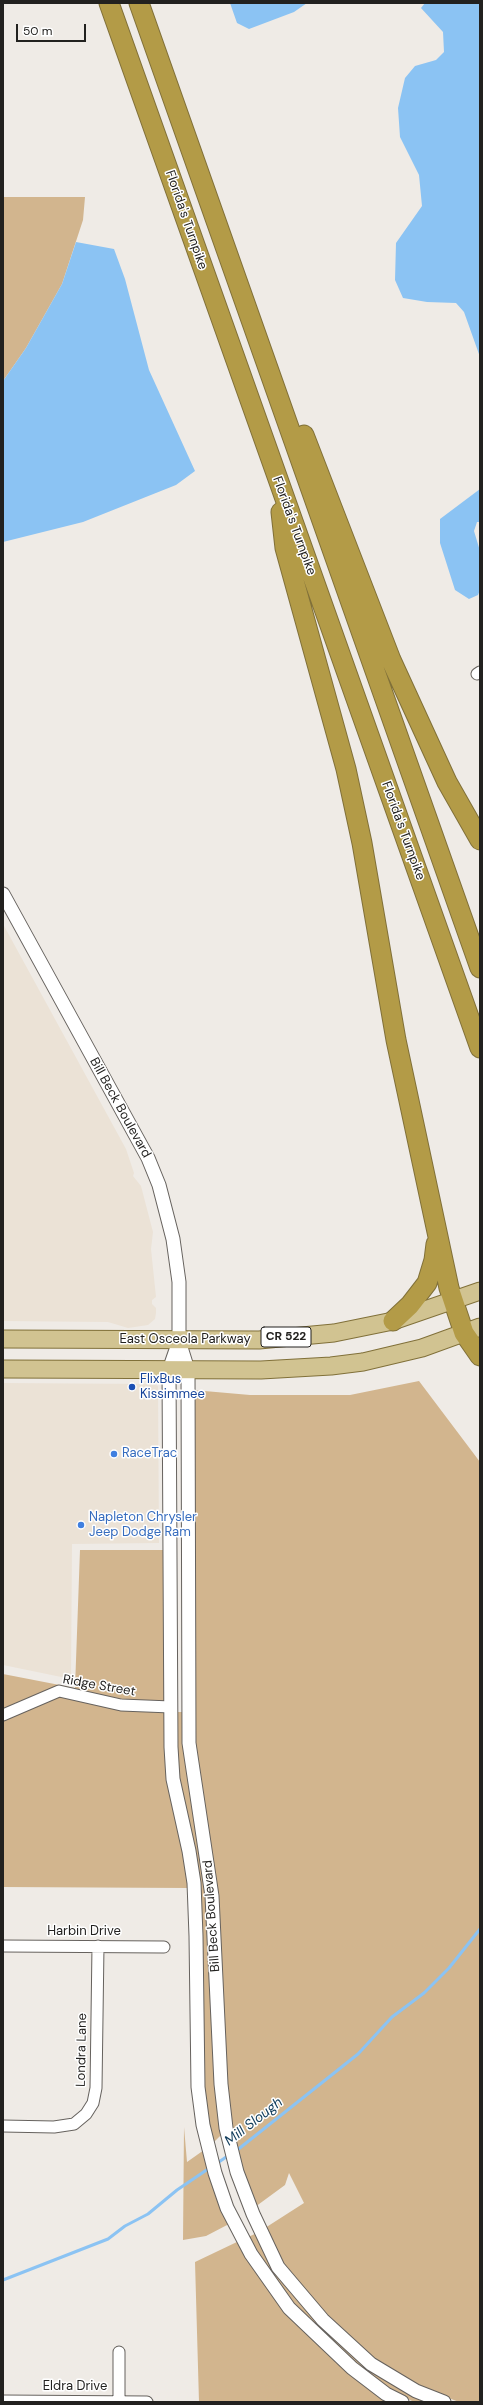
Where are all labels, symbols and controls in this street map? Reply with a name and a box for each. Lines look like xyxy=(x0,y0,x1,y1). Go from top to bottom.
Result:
scale bar xyxy=(18,16,88,42)
text: 50 m xyxy=(23,23,52,39)
street label: Florida's Turnpike xyxy=(162,168,210,272)
street label: Florida's Turnpike xyxy=(269,475,319,577)
street label: Florida's Turnpike xyxy=(378,780,428,882)
street label: Bill Beck Boulevard xyxy=(86,1055,154,1161)
road number: CR 522 xyxy=(261,1327,311,1347)
street label: East Osceola Parkway xyxy=(119,1332,251,1348)
place label: FlixBus Kissimmee xyxy=(140,1372,205,1403)
marker: FlixBus Kissimmee xyxy=(127,1382,137,1392)
place label: RaceTrac xyxy=(122,1446,177,1462)
marker: RaceTrac xyxy=(109,1449,119,1459)
place label: Napleton Chrysler Jeep Dodge Ram xyxy=(89,1510,197,1541)
marker: Napleton Chrysler Jeep Dodge Ram xyxy=(76,1520,86,1530)
street label: Ridge Street xyxy=(61,1672,137,1700)
street label: Bill Beck Boulevard xyxy=(200,1859,224,1973)
street label: Harbin Drive xyxy=(47,1924,121,1940)
street label: Londra Lane xyxy=(74,2013,90,2087)
water label: Mill Slough xyxy=(222,2094,286,2150)
street label: Eldra Drive xyxy=(43,2379,107,2395)

